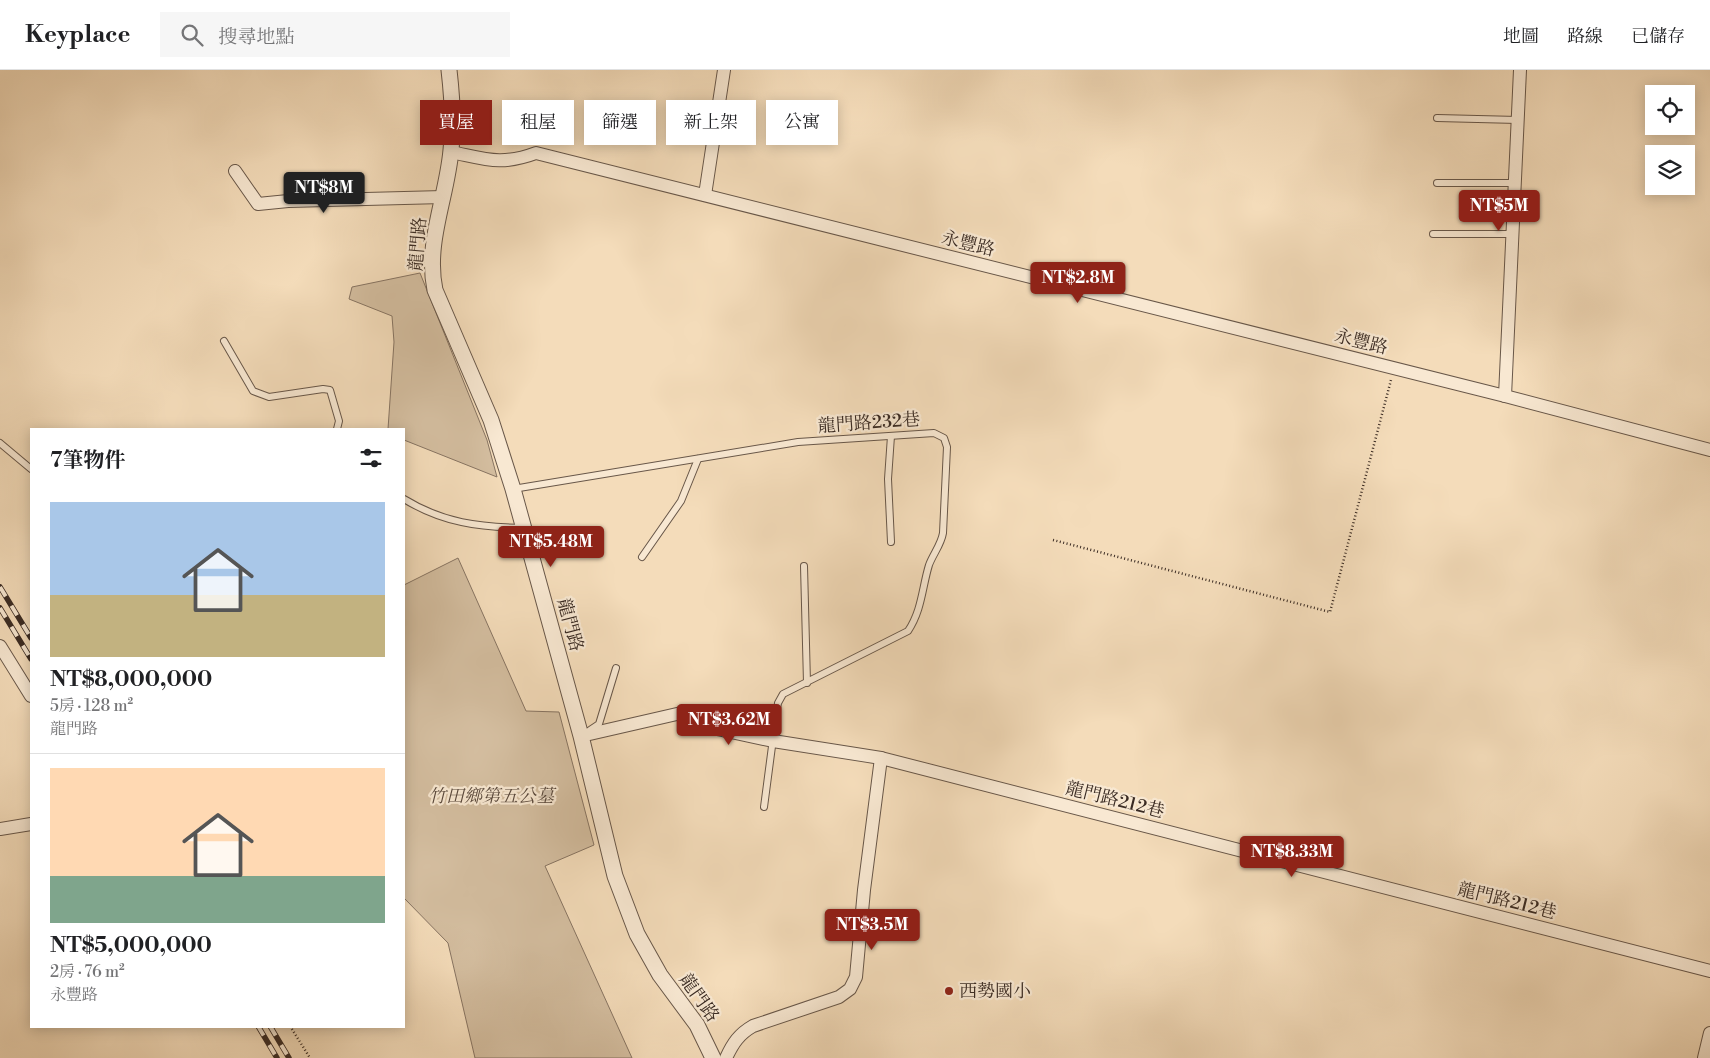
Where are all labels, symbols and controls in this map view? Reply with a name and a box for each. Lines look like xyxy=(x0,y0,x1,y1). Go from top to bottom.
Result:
search box xyxy=(160,12,510,57)
text: Keyplace xyxy=(25,20,130,50)
icon: search xyxy=(178,21,206,49)
text: 搜尋地點 xyxy=(218,25,295,49)
text: 地圖 xyxy=(1503,25,1539,48)
text: 路線 xyxy=(1567,25,1603,48)
text: 已儲存 xyxy=(1631,25,1685,48)
map controls xyxy=(1645,85,1695,195)
button: locate xyxy=(1645,85,1695,135)
chip: 買屋 xyxy=(420,100,492,145)
chip: 租屋 xyxy=(502,100,574,145)
chip: 篩選 xyxy=(584,100,656,145)
chip: 新上架 xyxy=(666,100,756,145)
chip: 公寓 xyxy=(766,100,838,145)
button: layers xyxy=(1645,145,1695,195)
pin: NT$8M xyxy=(289,172,359,214)
text: NT$8M xyxy=(295,178,353,198)
pin: NT$5M xyxy=(1464,190,1534,232)
text: NT$5M xyxy=(1470,196,1528,216)
street label: 龍門路 xyxy=(404,216,432,272)
street label: 永豐路 xyxy=(939,226,997,262)
pin: NT$2.8M xyxy=(1032,262,1124,304)
text: NT$2.8M xyxy=(1041,268,1115,288)
street label: 永豐路 xyxy=(1332,324,1390,360)
street label: 龍門路232巷 xyxy=(817,408,921,438)
icon: filters xyxy=(357,444,385,472)
text: 7筆物件 xyxy=(50,448,125,474)
pin: NT$5.48M xyxy=(499,526,603,568)
text: NT$5.48M xyxy=(509,532,593,552)
icon: home xyxy=(173,535,263,625)
street label: 龍門路 xyxy=(552,596,588,654)
text: NT$8,000,000 xyxy=(50,667,212,693)
text: 5房 · 128 m² xyxy=(50,696,133,716)
pin: NT$3.62M xyxy=(677,704,781,746)
text: NT$3.62M xyxy=(688,710,770,730)
text: 龍門路 xyxy=(50,719,98,739)
street label: 龍門路212巷 xyxy=(1063,777,1167,823)
park label: 竹田鄉第五公墓 xyxy=(428,785,557,808)
icon: home xyxy=(173,800,263,890)
pin: NT$8.33M xyxy=(1240,836,1344,878)
text: NT$8.33M xyxy=(1251,842,1333,862)
street label: 龍門路212巷 xyxy=(1455,878,1559,924)
pin: NT$3.5M xyxy=(826,908,918,951)
text: NT$3.5M xyxy=(836,915,908,935)
text: NT$5,000,000 xyxy=(50,933,212,959)
text: 2房 · 76 m² xyxy=(50,962,125,982)
street label: 龍門路 xyxy=(674,969,724,1027)
place label: 西勢國小 xyxy=(959,980,1031,1003)
text: 永豐路 xyxy=(50,985,98,1005)
marker: 西勢國小 xyxy=(943,985,955,997)

